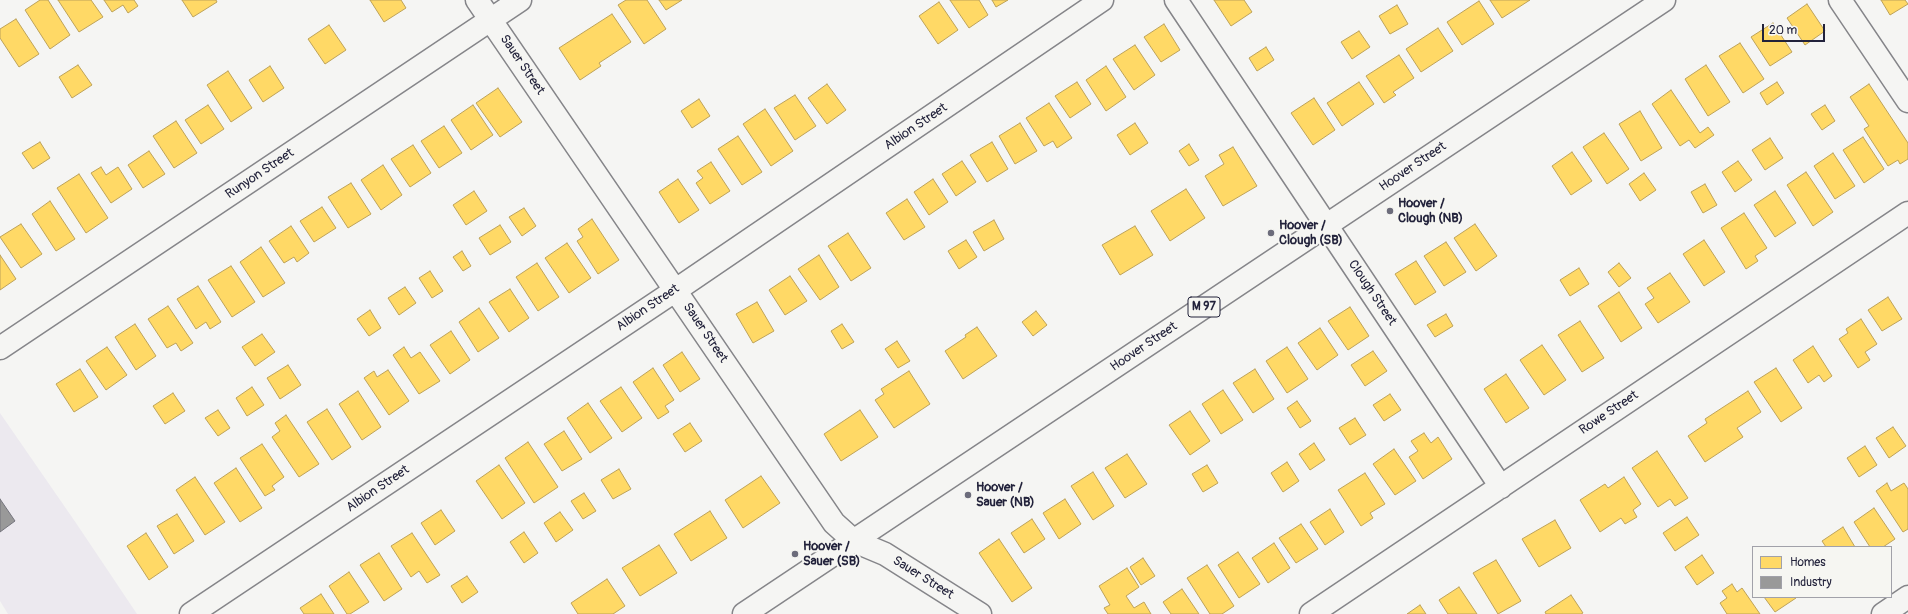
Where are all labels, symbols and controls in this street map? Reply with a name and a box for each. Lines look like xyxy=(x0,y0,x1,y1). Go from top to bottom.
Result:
scale bar xyxy=(1764,16,1827,42)
text: 20 m xyxy=(1769,23,1797,38)
street label: Sauer Street xyxy=(496,32,548,98)
street label: Albion Street xyxy=(882,100,950,154)
street label: Hoover Street xyxy=(1377,139,1449,195)
street label: Runyon Street xyxy=(223,145,297,203)
place label: Hoover / Clough (NB) xyxy=(1398,196,1463,227)
marker: Hoover / Clough (NB) xyxy=(1385,206,1395,216)
place label: Hoover / Clough (SB) xyxy=(1279,218,1343,249)
marker: Hoover / Clough (SB) xyxy=(1266,228,1276,238)
street label: Clough Street xyxy=(1344,257,1400,329)
street label: Albion Street xyxy=(614,281,682,335)
road number: M 97 xyxy=(1188,297,1220,317)
street label: Sauer Street xyxy=(679,300,731,366)
street label: Hoover Street xyxy=(1108,319,1180,375)
street label: Rowe Street xyxy=(1577,388,1641,438)
street label: Albion Street xyxy=(344,462,412,516)
place label: Hoover / Sauer (NB) xyxy=(976,480,1035,511)
marker: Hoover / Sauer (NB) xyxy=(963,490,973,500)
place label: Hoover / Sauer (SB) xyxy=(803,539,860,570)
legend xyxy=(1752,546,1892,598)
marker: Hoover / Sauer (SB) xyxy=(790,549,800,559)
street label: Sauer Street xyxy=(890,553,956,603)
text: Homes xyxy=(1790,555,1826,570)
text: Industry xyxy=(1790,575,1832,590)

